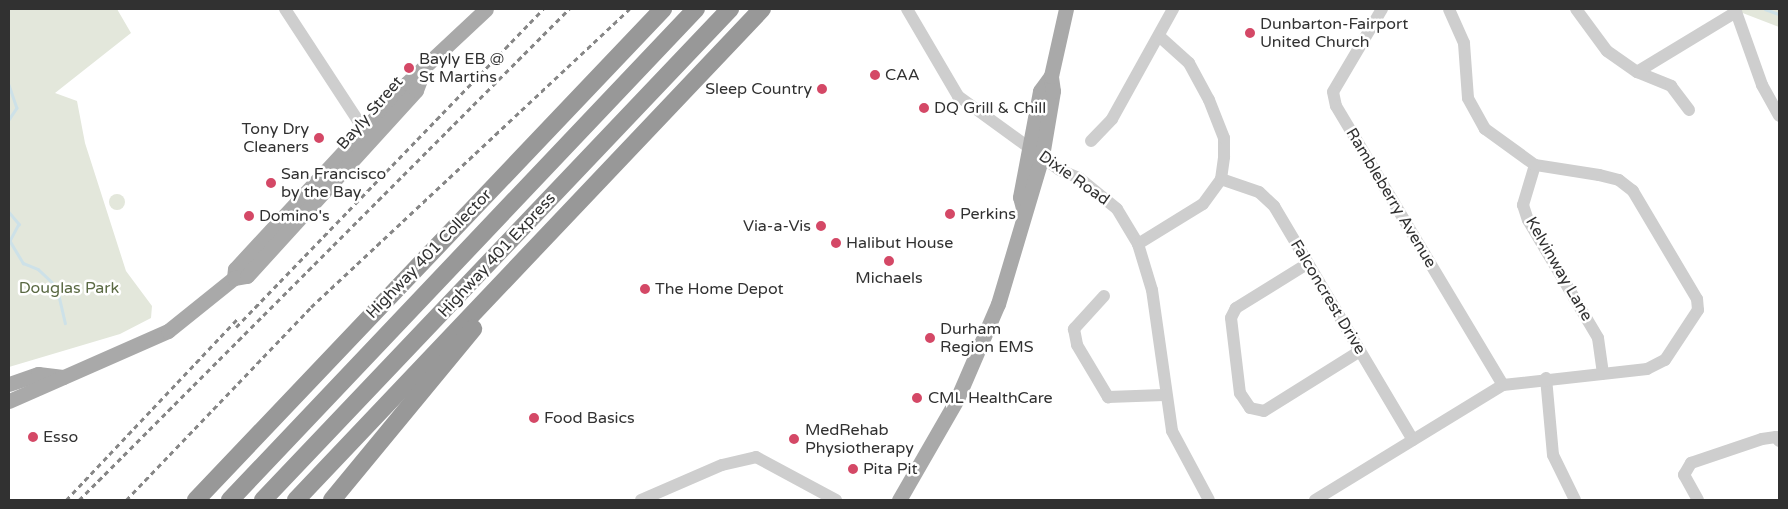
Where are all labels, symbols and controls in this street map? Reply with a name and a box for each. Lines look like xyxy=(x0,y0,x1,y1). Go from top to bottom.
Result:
place label: Dunbarton-Fairport United Church xyxy=(1260,14,1408,52)
marker: Dunbarton-Fairport United Church xyxy=(1244,27,1256,39)
place label: Bayly EB @ St Martins xyxy=(419,49,504,87)
marker: Bayly EB @ St Martins xyxy=(403,62,415,74)
place label: CAA xyxy=(885,65,920,85)
marker: CAA xyxy=(869,69,881,81)
street label: Bayly Street xyxy=(333,72,407,154)
place label: Sleep Country xyxy=(705,79,812,99)
marker: Sleep Country xyxy=(816,83,828,95)
place label: DQ Grill & Chill xyxy=(934,98,1046,118)
marker: DQ Grill & Chill xyxy=(918,102,930,114)
place label: Tony Dry Cleaners xyxy=(242,119,309,157)
street label: Rambleberry Avenue xyxy=(1342,125,1440,271)
marker: Tony Dry Cleaners xyxy=(313,132,325,144)
street label: Dixie Road xyxy=(1035,147,1113,209)
place label: San Francisco by the Bay xyxy=(281,164,386,202)
marker: San Francisco by the Bay xyxy=(265,177,277,189)
street label: Highway 401 Collector xyxy=(362,185,496,323)
street label: Highway 401 Express xyxy=(434,189,560,321)
place label: Perkins xyxy=(960,204,1016,224)
place label: Domino's xyxy=(259,206,330,226)
marker: Perkins xyxy=(944,208,956,220)
marker: Domino's xyxy=(243,210,255,222)
street label: Kelvinway Lane xyxy=(1521,214,1597,324)
place label: Via-a-Vis xyxy=(743,216,811,236)
marker: Via-a-Vis xyxy=(815,220,827,232)
place label: Halibut House xyxy=(846,233,953,253)
street label: Falconcrest Drive xyxy=(1286,236,1370,358)
marker: Halibut House xyxy=(830,237,842,249)
marker: Michaels xyxy=(883,255,895,267)
place label: Michaels xyxy=(855,268,923,288)
park label: Douglas Park xyxy=(19,278,119,298)
place label: The Home Depot xyxy=(655,279,784,299)
marker: The Home Depot xyxy=(639,283,651,295)
place label: Durham Region EMS xyxy=(940,319,1034,357)
marker: Durham Region EMS xyxy=(924,332,936,344)
place label: CML HealthCare xyxy=(928,388,1053,408)
marker: CML HealthCare xyxy=(910,391,924,405)
place label: Food Basics xyxy=(544,408,635,428)
marker: Food Basics xyxy=(528,412,540,424)
place label: MedRehab Physiotherapy xyxy=(805,420,914,458)
place label: Esso xyxy=(43,427,78,447)
marker: Esso xyxy=(27,431,39,443)
marker: MedRehab Physiotherapy xyxy=(787,432,801,446)
place label: Pita Pit xyxy=(863,459,918,479)
marker: Pita Pit xyxy=(847,463,859,475)

